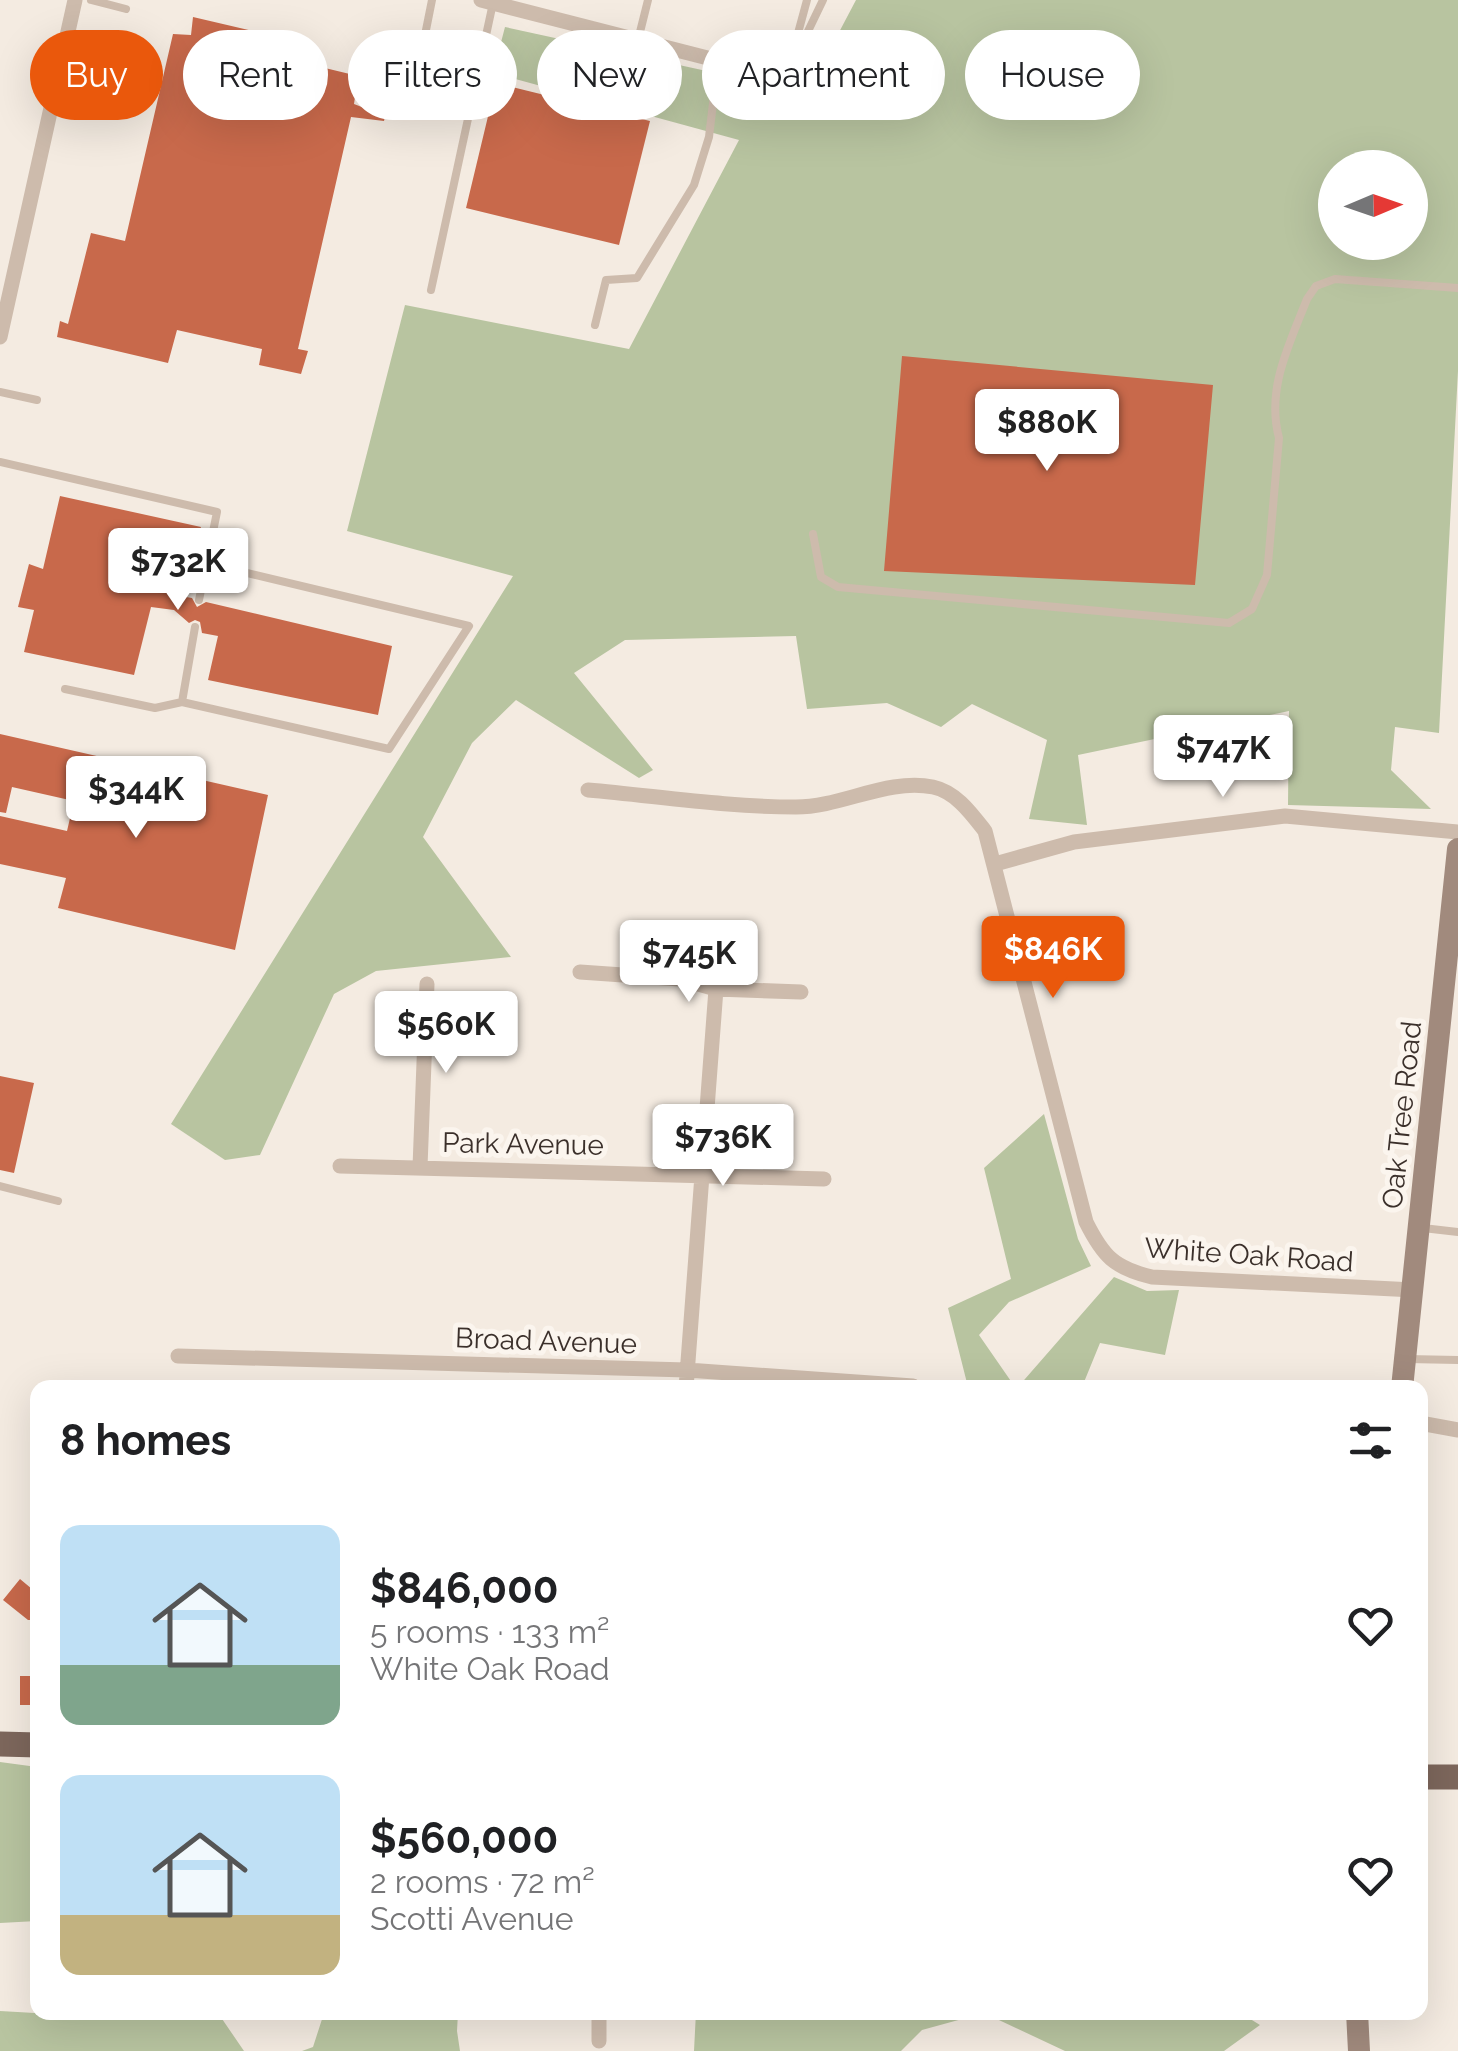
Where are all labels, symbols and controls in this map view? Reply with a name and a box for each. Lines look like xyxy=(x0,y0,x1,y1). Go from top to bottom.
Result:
chip: Buy xyxy=(30,30,163,120)
chip: Rent xyxy=(183,30,328,120)
chip: Filters xyxy=(348,30,517,120)
chip: New xyxy=(537,30,682,120)
chip: Apartment xyxy=(702,30,945,120)
chip: House xyxy=(965,30,1140,120)
north arrow xyxy=(1318,150,1428,260)
map controls xyxy=(1318,150,1428,260)
pin: $880K xyxy=(977,389,1117,474)
text: $880K xyxy=(997,403,1097,440)
pin: $732K xyxy=(108,528,248,613)
text: $732K xyxy=(130,542,226,579)
pin: $747K xyxy=(1153,715,1293,800)
text: $747K xyxy=(1176,729,1270,766)
pin: $344K xyxy=(66,756,206,841)
text: $344K xyxy=(88,770,184,807)
pin: $846K xyxy=(983,916,1123,1001)
pin: $745K xyxy=(619,920,759,1005)
text: $846K xyxy=(1004,930,1102,967)
text: $745K xyxy=(642,934,736,971)
pin: $560K xyxy=(376,991,516,1076)
text: $560K xyxy=(397,1005,495,1042)
street label: Oak Tree Road xyxy=(1376,1020,1428,1210)
pin: $736K xyxy=(653,1104,793,1189)
text: $736K xyxy=(675,1118,771,1155)
street label: Park Avenue xyxy=(442,1126,604,1162)
street label: White Oak Road xyxy=(1143,1231,1355,1279)
street label: Broad Avenue xyxy=(455,1321,637,1361)
icon: filters xyxy=(1343,1413,1398,1468)
text: 8 homes xyxy=(60,1416,231,1465)
text: $846,000 xyxy=(370,1564,559,1613)
icon: home xyxy=(140,1565,260,1685)
icon: heart xyxy=(1343,1598,1398,1653)
text: 5 rooms · 133 m² xyxy=(370,1613,610,1650)
text: White Oak Road xyxy=(370,1650,610,1687)
text: $560,000 xyxy=(370,1814,558,1863)
icon: home xyxy=(140,1815,260,1935)
icon: heart xyxy=(1343,1848,1398,1903)
text: 2 rooms · 72 m² xyxy=(370,1863,595,1900)
text: Scotti Avenue xyxy=(370,1900,574,1937)

